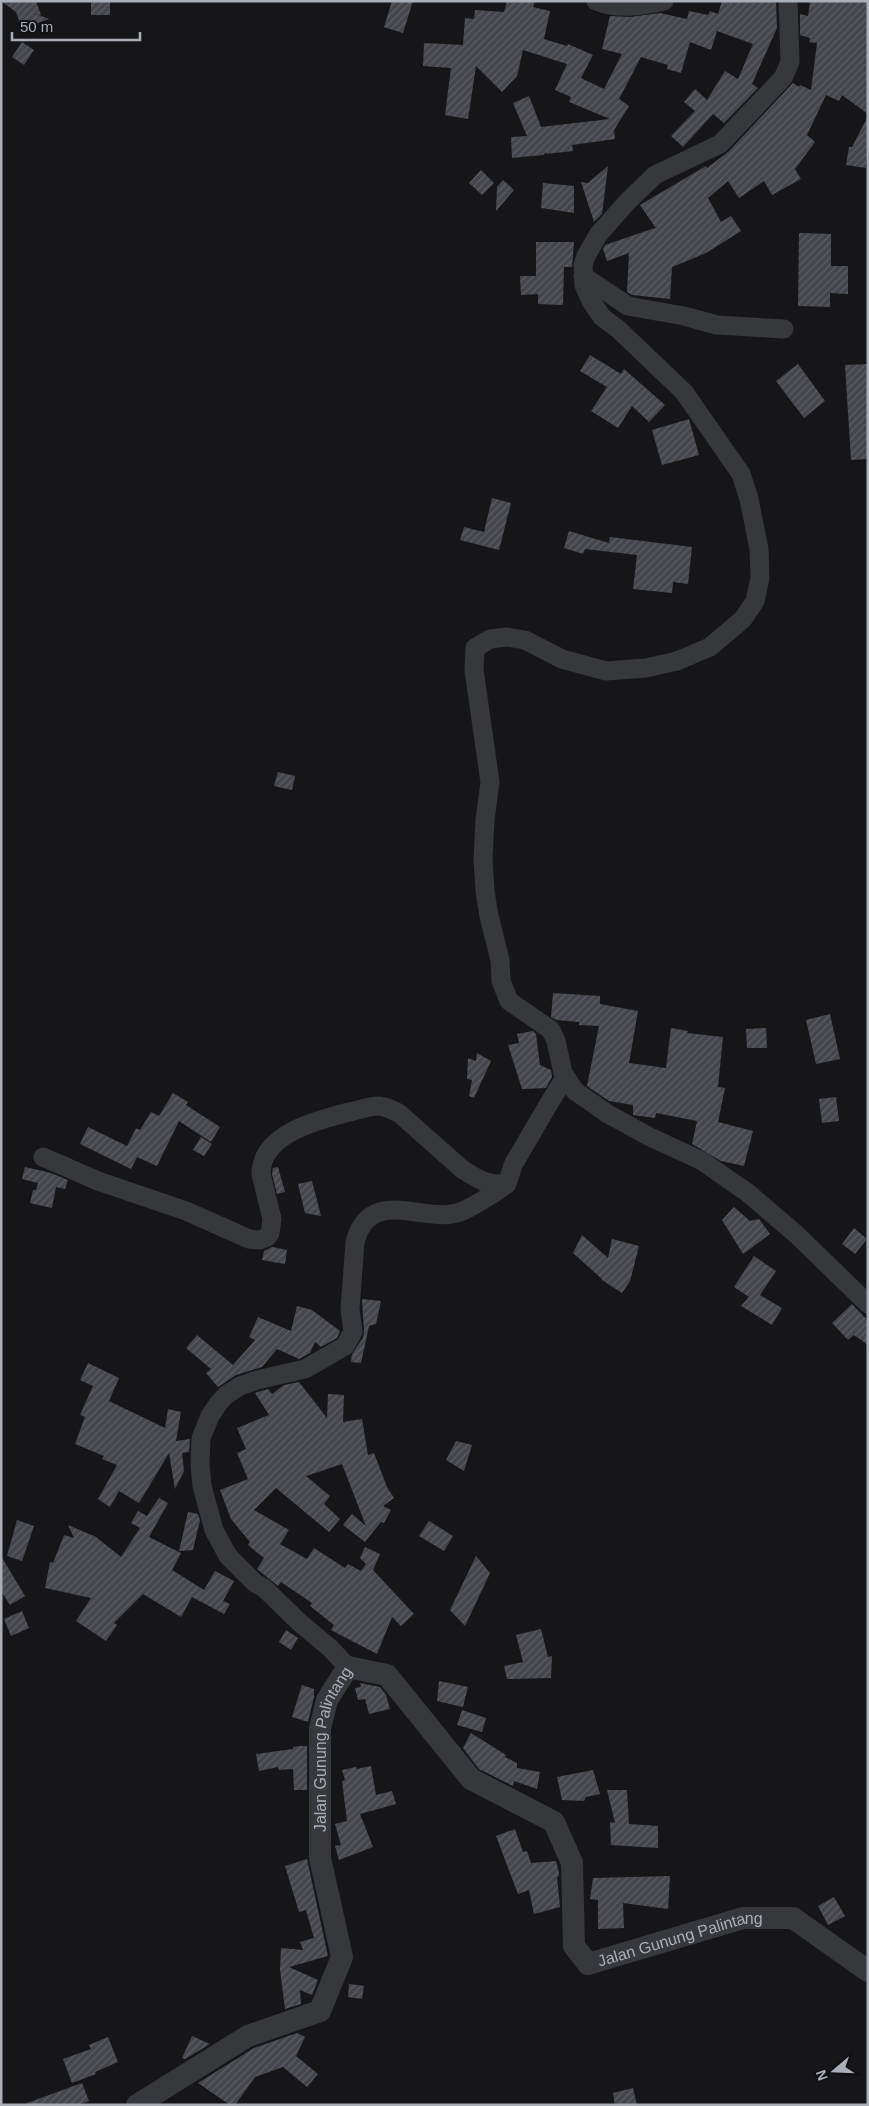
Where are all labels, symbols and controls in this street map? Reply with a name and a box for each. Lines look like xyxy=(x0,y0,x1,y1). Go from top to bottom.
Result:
scale bar xyxy=(12,10,140,42)
text: 50 m xyxy=(20,18,53,35)
street label: Jalan Gunung Palintang xyxy=(312,1663,355,1832)
street label: Jalan Gunung Palintang xyxy=(595,1909,763,1969)
north arrow xyxy=(809,2046,859,2096)
text: N xyxy=(812,2068,831,2083)

